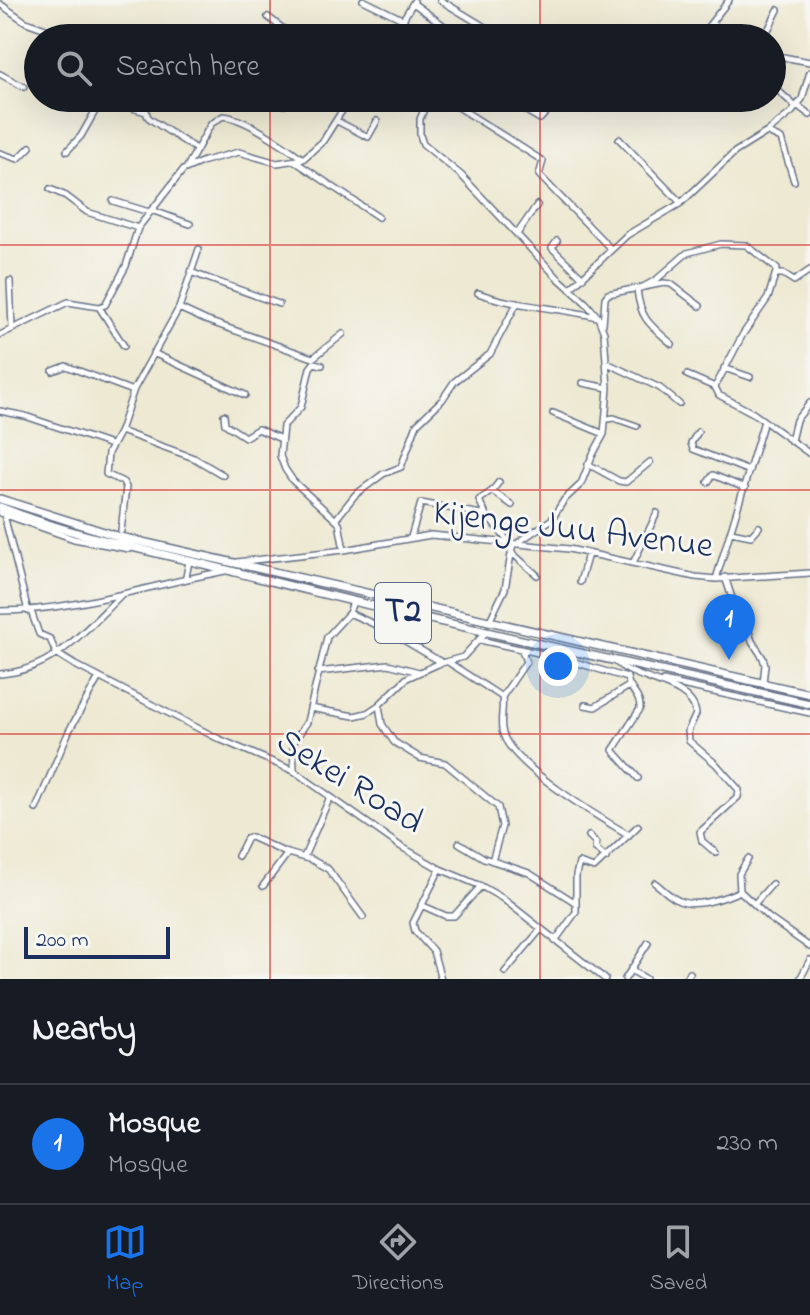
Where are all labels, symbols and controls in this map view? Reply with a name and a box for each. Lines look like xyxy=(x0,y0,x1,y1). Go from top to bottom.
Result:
search box xyxy=(24,24,786,112)
icon: search xyxy=(52,46,96,90)
text: Search here xyxy=(116,46,260,90)
street label: Kijenge Juu Avenue xyxy=(430,488,717,575)
road number: T2 xyxy=(375,583,431,643)
pin: 1 xyxy=(703,594,755,660)
your location xyxy=(538,646,578,686)
street label: Sekei Road xyxy=(265,717,433,849)
scale bar xyxy=(24,923,170,959)
text: 200 m xyxy=(36,925,89,957)
text: Nearby xyxy=(32,1006,136,1056)
text: Mosque xyxy=(108,1103,200,1147)
text: 1 xyxy=(54,1125,62,1163)
text: 230 m xyxy=(716,1125,778,1163)
text: Mosque xyxy=(108,1147,188,1185)
tab: Map xyxy=(103,1220,147,1300)
tab: Directions xyxy=(353,1220,444,1300)
tab: Saved xyxy=(650,1220,707,1300)

